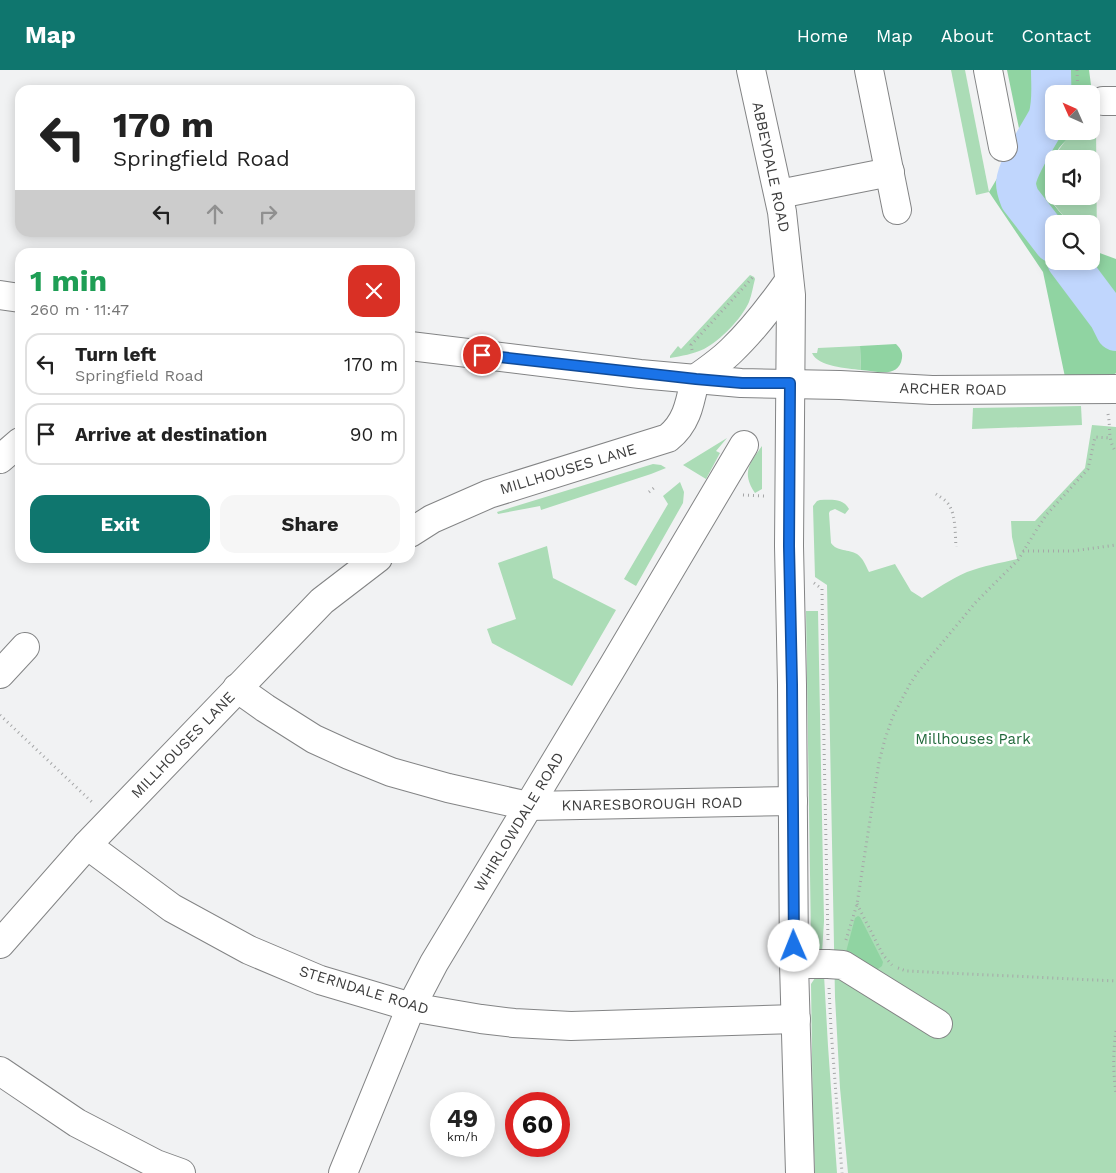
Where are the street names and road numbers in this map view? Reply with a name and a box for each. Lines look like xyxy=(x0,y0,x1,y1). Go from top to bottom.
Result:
street label: ABBEYDALE ROAD xyxy=(748,100,794,234)
street label: ARCHER ROAD xyxy=(899,379,1007,399)
street label: MILLHOUSES LANE xyxy=(498,440,638,498)
street label: MILLHOUSES LANE xyxy=(127,688,239,802)
street label: WHIRLOWDALE ROAD xyxy=(470,749,568,895)
street label: KNARESBOROUGH ROAD xyxy=(561,793,743,815)
street label: STERNDALE ROAD xyxy=(297,962,431,1018)

